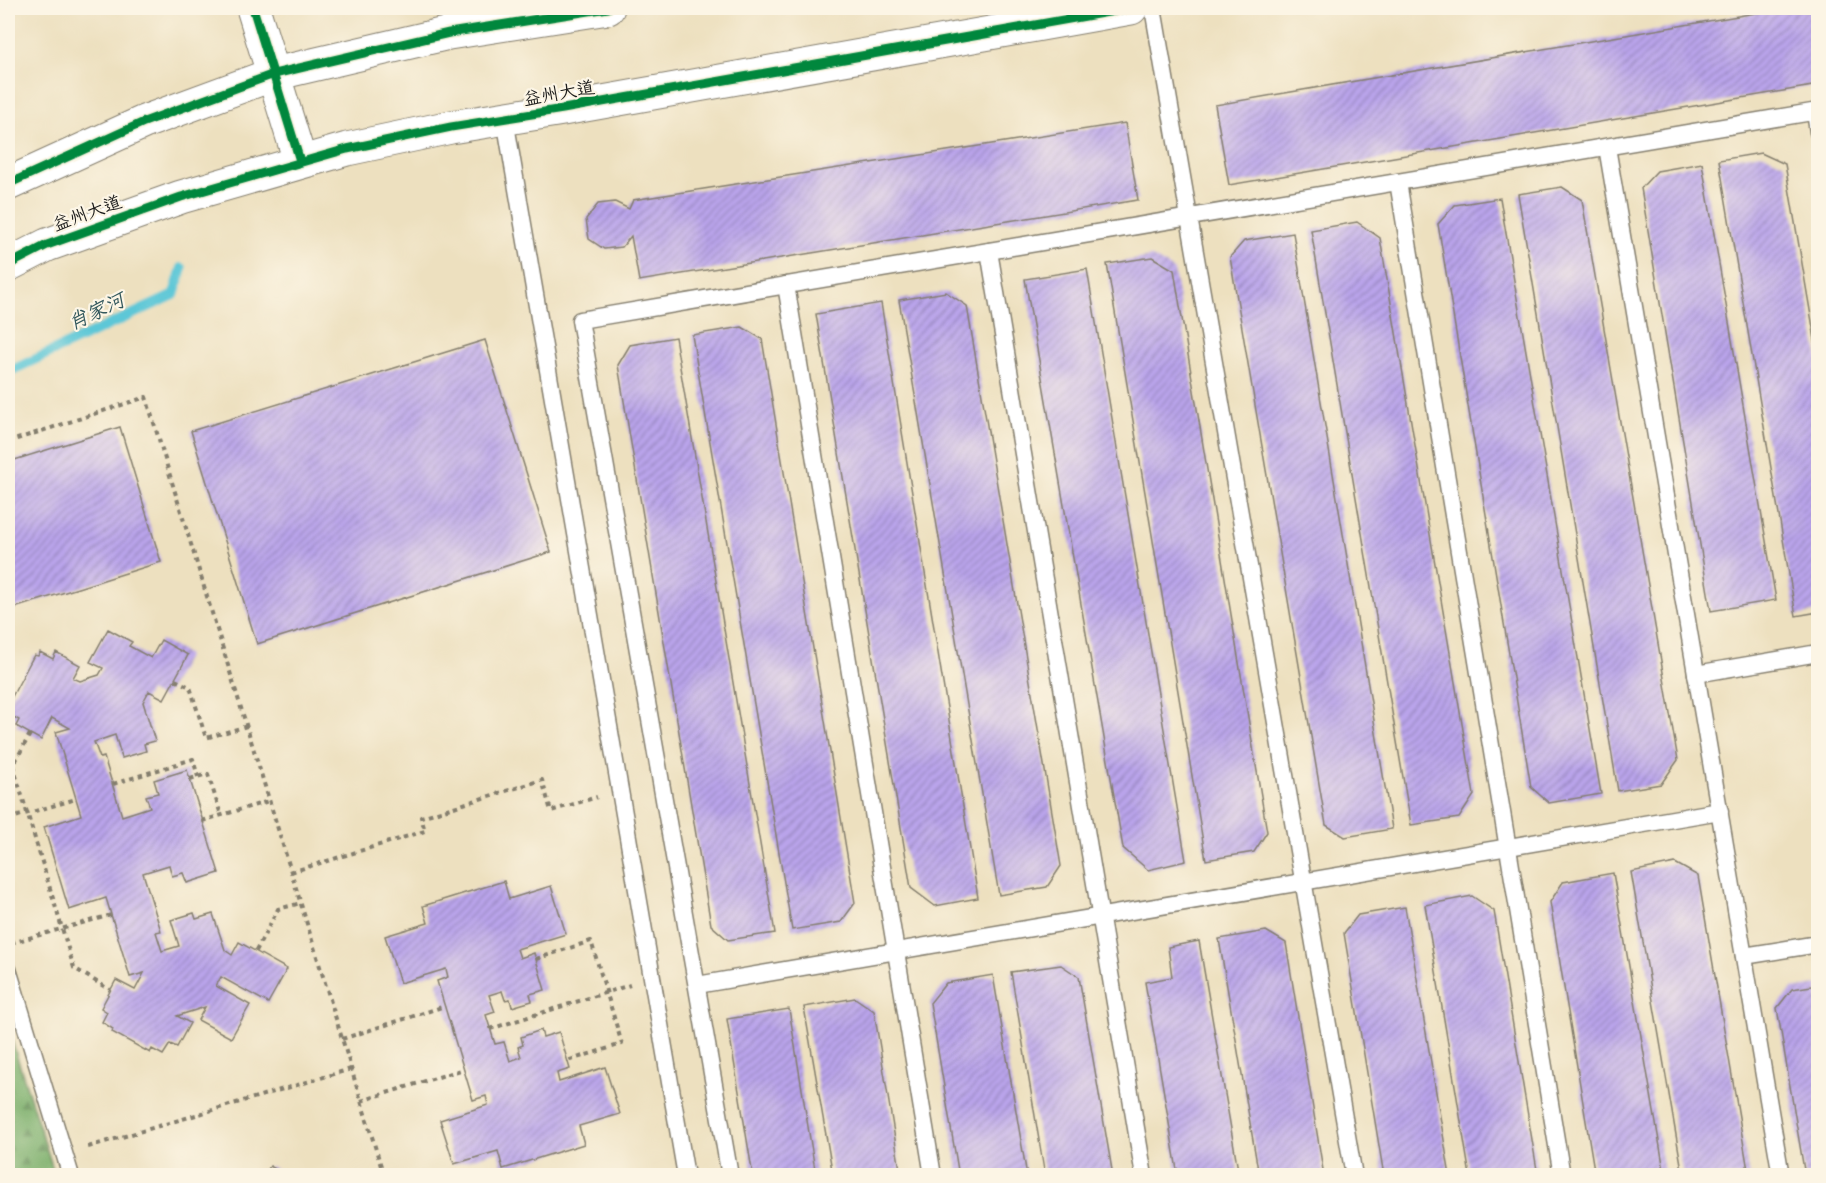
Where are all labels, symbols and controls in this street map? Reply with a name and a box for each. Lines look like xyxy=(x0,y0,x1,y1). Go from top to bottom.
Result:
street label: 益州大道 xyxy=(522,77,596,110)
street label: 益州大道 xyxy=(50,191,125,236)
water label: 肖家河 xyxy=(64,287,131,335)

